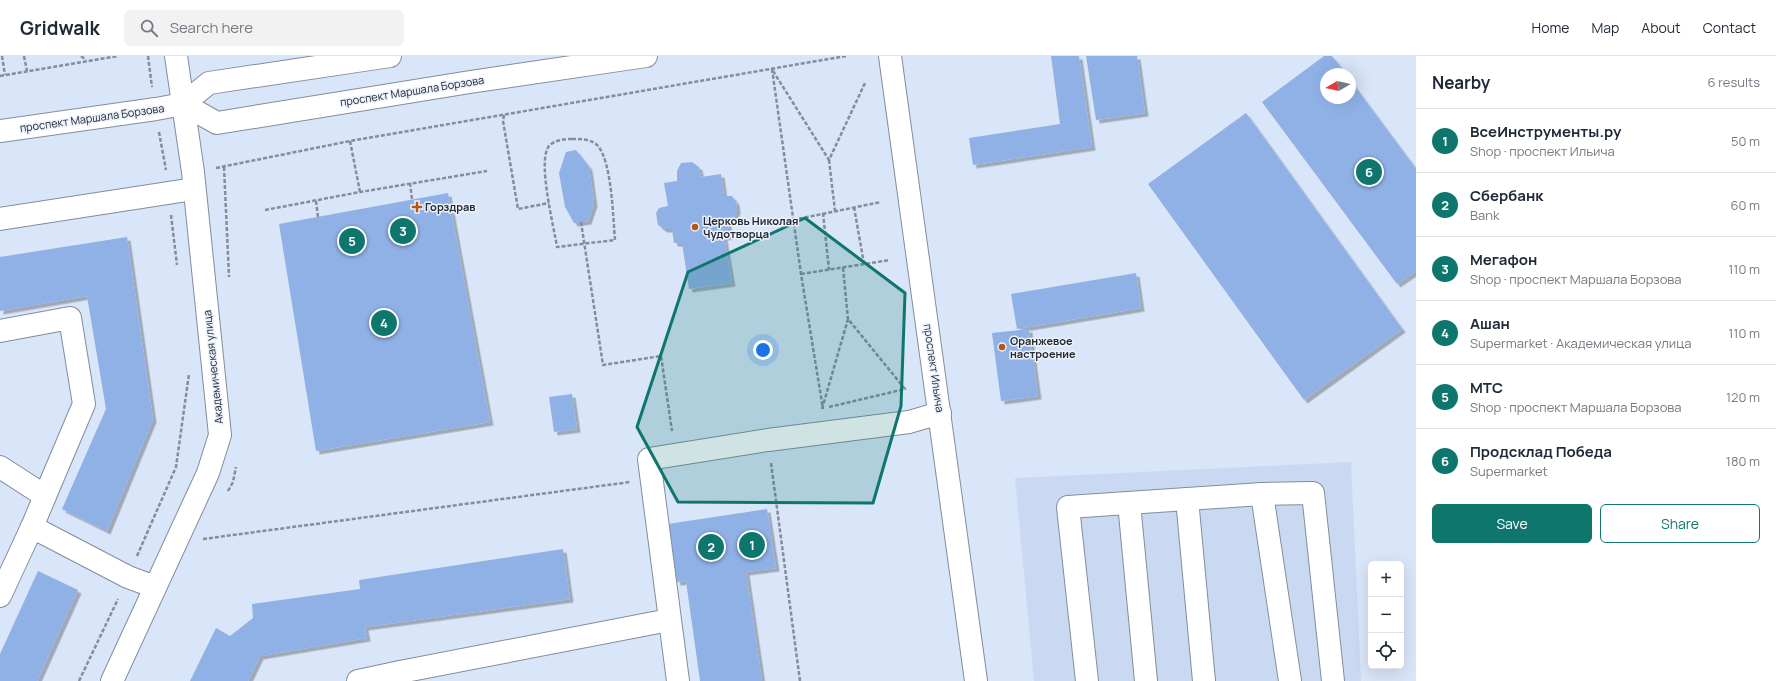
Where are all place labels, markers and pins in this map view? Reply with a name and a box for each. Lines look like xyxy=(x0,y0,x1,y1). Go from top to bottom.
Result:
pin: 6 xyxy=(1356,157,1382,187)
place label: Горздрав xyxy=(425,199,475,214)
marker: Горздрав xyxy=(412,202,422,212)
place label: Церковь Николая Чудотворца xyxy=(703,213,799,241)
pin: 3 xyxy=(390,216,416,246)
marker: Церковь Николая Чудотворца xyxy=(690,222,700,232)
pin: 5 xyxy=(339,226,365,256)
pin: 4 xyxy=(371,308,397,338)
place label: Оранжевое настроение xyxy=(1010,333,1076,361)
marker: Оранжевое настроение xyxy=(997,342,1007,352)
pin: 1 xyxy=(739,530,765,560)
pin: 2 xyxy=(698,532,724,562)

